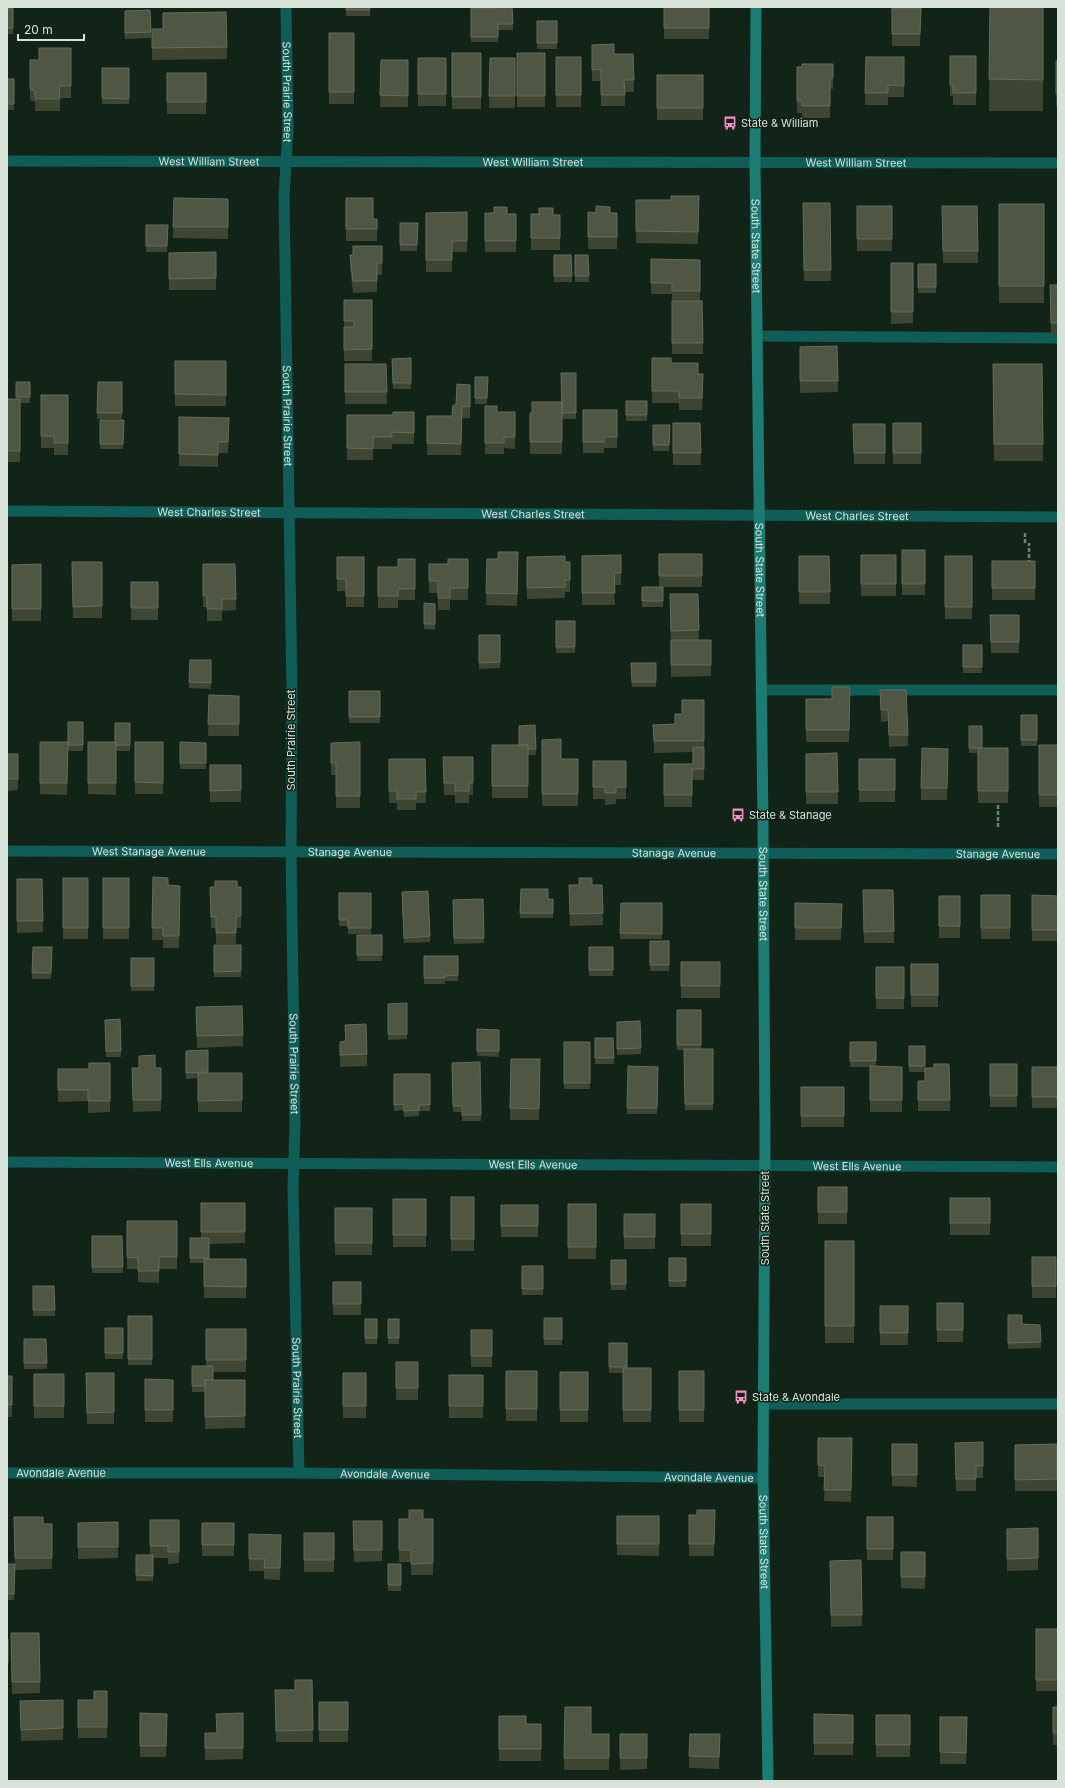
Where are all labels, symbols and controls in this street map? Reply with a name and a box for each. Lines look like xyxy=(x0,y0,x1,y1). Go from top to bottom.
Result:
scale bar xyxy=(18,16,84,42)
text: 20 m xyxy=(24,22,53,37)
street label: South Prairie Street xyxy=(280,41,295,143)
bus stop icon: State & William xyxy=(722,115,738,131)
place label: State & William xyxy=(741,116,818,130)
street label: West William Street xyxy=(159,154,260,168)
street label: West William Street xyxy=(483,155,584,169)
street label: West William Street xyxy=(806,156,907,170)
street label: South State Street xyxy=(748,199,764,294)
street label: South Prairie Street xyxy=(280,365,295,467)
street label: West Charles Street xyxy=(157,505,261,519)
street label: West Charles Street xyxy=(481,507,585,521)
street label: West Charles Street xyxy=(805,509,909,523)
street label: South State Street xyxy=(752,523,768,618)
street label: South Prairie Street xyxy=(284,689,298,790)
bus stop icon: State & Stanage xyxy=(730,807,746,823)
place label: State & Stanage xyxy=(749,808,832,822)
street label: West Stanage Avenue xyxy=(92,844,206,859)
street label: Stanage Avenue xyxy=(308,845,392,859)
street label: Stanage Avenue xyxy=(632,846,716,860)
street label: South State Street xyxy=(756,847,771,942)
street label: Stanage Avenue xyxy=(956,847,1040,861)
street label: South Prairie Street xyxy=(286,1013,302,1115)
street label: West Ells Avenue xyxy=(165,1156,253,1170)
street label: West Ells Avenue xyxy=(489,1157,577,1172)
street label: West Ells Avenue xyxy=(813,1159,901,1173)
street label: South State Street xyxy=(758,1170,772,1265)
street label: South Prairie Street xyxy=(289,1337,305,1439)
bus stop icon: State & Avondale xyxy=(733,1389,749,1405)
place label: State & Avondale xyxy=(752,1390,840,1404)
street label: Avondale Avenue xyxy=(16,1466,106,1480)
street label: Avondale Avenue xyxy=(340,1466,430,1481)
street label: Avondale Avenue xyxy=(664,1470,754,1485)
street label: South State Street xyxy=(756,1495,772,1590)

